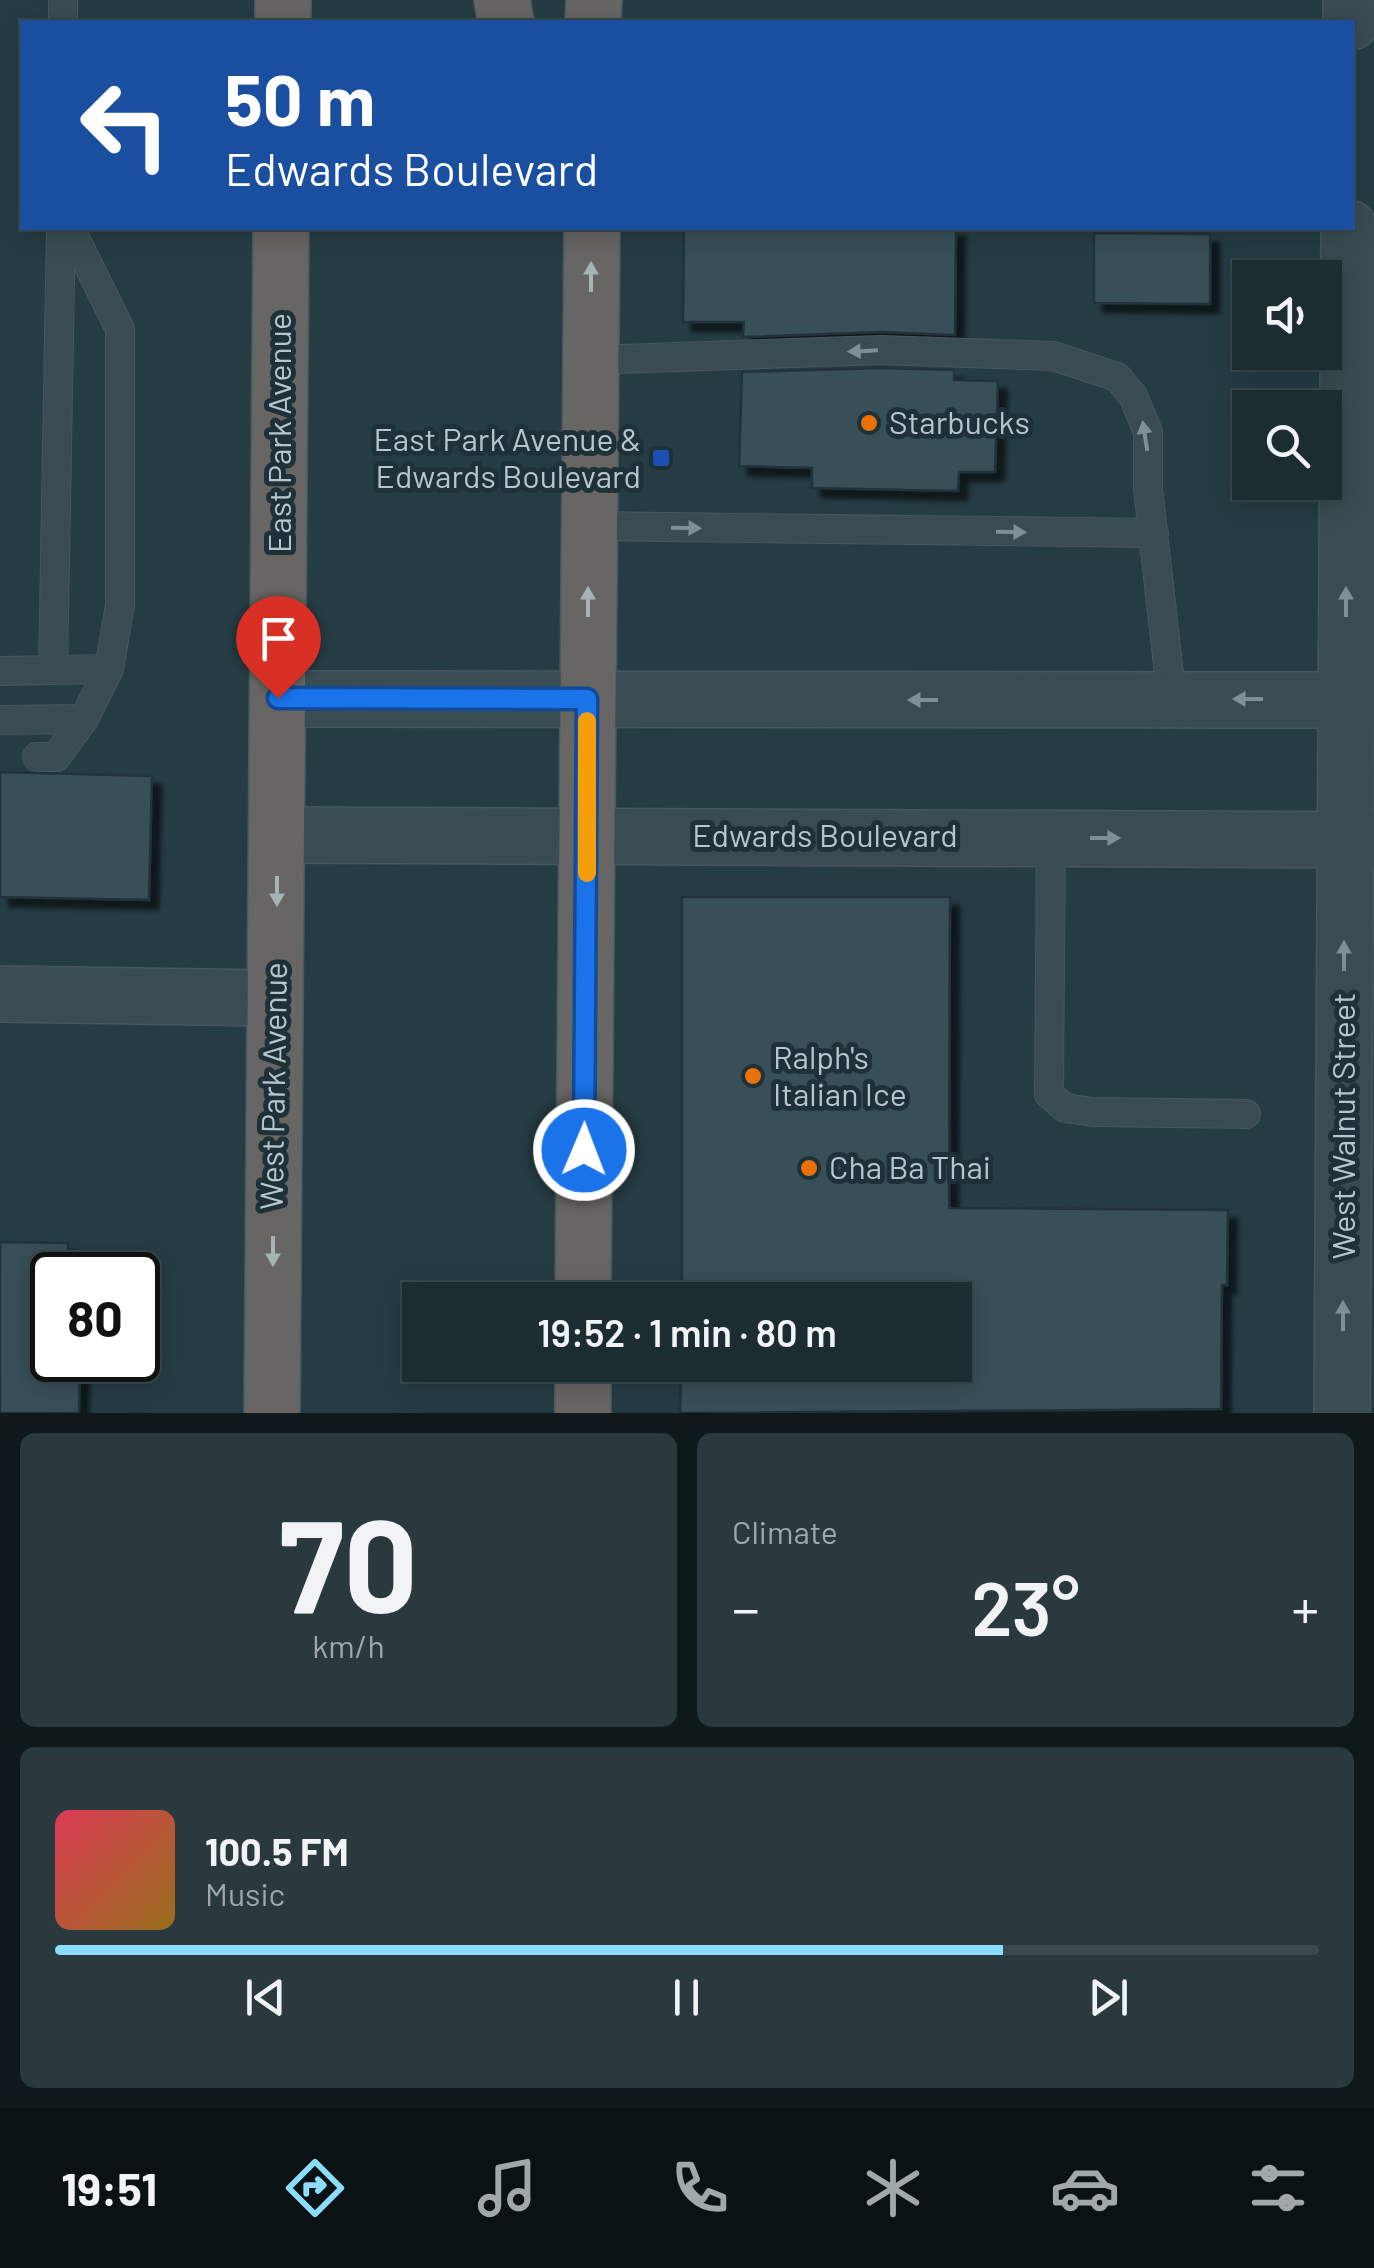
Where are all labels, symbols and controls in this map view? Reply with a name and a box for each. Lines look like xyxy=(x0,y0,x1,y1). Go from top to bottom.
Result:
text: 50 m xyxy=(225,56,375,140)
icon: left xyxy=(60,60,190,190)
text: Edwards Boulevard xyxy=(225,141,598,195)
one-way arrow xyxy=(583,260,599,292)
map controls xyxy=(1232,260,1342,500)
button: sound xyxy=(1232,260,1342,370)
street label: East Park Avenue xyxy=(259,313,297,553)
one-way arrow xyxy=(847,343,878,359)
button: search xyxy=(1232,390,1342,500)
place label: Starbucks xyxy=(889,402,1030,440)
marker: Starbucks xyxy=(858,412,880,434)
place label: East Park Avenue & Edwards Boulevard xyxy=(373,419,641,494)
one-way arrow xyxy=(1137,420,1153,452)
marker: East Park Avenue & Edwards Boulevard xyxy=(650,447,672,469)
one-way arrow xyxy=(671,520,703,536)
one-way arrow xyxy=(996,524,1028,540)
one-way arrow xyxy=(580,585,596,617)
one-way arrow xyxy=(1338,586,1354,618)
pin xyxy=(236,596,321,699)
icon: arrive xyxy=(251,611,306,666)
one-way arrow xyxy=(907,692,939,708)
one-way arrow xyxy=(1232,692,1264,708)
street label: Edwards Boulevard xyxy=(692,815,958,853)
one-way arrow xyxy=(1090,830,1122,846)
one-way arrow xyxy=(268,875,284,907)
one-way arrow xyxy=(1336,939,1352,971)
street label: West Park Avenue xyxy=(251,962,293,1210)
street label: West Walnut Street xyxy=(1323,993,1361,1259)
place label: Ralph's Italian Ice xyxy=(773,1037,907,1112)
marker: Ralph's Italian Ice xyxy=(742,1065,764,1087)
position arrow xyxy=(532,1098,636,1202)
place label: Cha Ba Thai xyxy=(829,1147,991,1185)
marker: Cha Ba Thai xyxy=(798,1157,820,1179)
one-way arrow xyxy=(265,1235,281,1267)
speed limit sign: 80 xyxy=(30,1252,160,1382)
one-way arrow xyxy=(1335,1299,1351,1331)
text: 19:52 · 1 min · 80 m xyxy=(537,1309,837,1355)
text: 70 xyxy=(279,1483,418,1639)
text: Climate xyxy=(732,1512,838,1550)
text: 23° xyxy=(971,1561,1080,1651)
text: − xyxy=(732,1574,760,1640)
text: + xyxy=(1291,1574,1319,1640)
text: km/h xyxy=(312,1626,385,1664)
text: 100.5 FM xyxy=(205,1828,349,1874)
text: Music xyxy=(205,1874,285,1912)
icon: previous xyxy=(238,1970,293,2025)
icon: pause xyxy=(659,1970,714,2025)
icon: next xyxy=(1081,1970,1136,2025)
icon: directions xyxy=(280,2153,350,2223)
icon: music xyxy=(472,2153,542,2223)
icon: phone xyxy=(665,2153,735,2223)
icon: climate xyxy=(858,2153,928,2223)
icon: car xyxy=(1050,2153,1120,2223)
icon: filters xyxy=(1243,2153,1313,2223)
text: 19:51 xyxy=(61,2161,157,2215)

